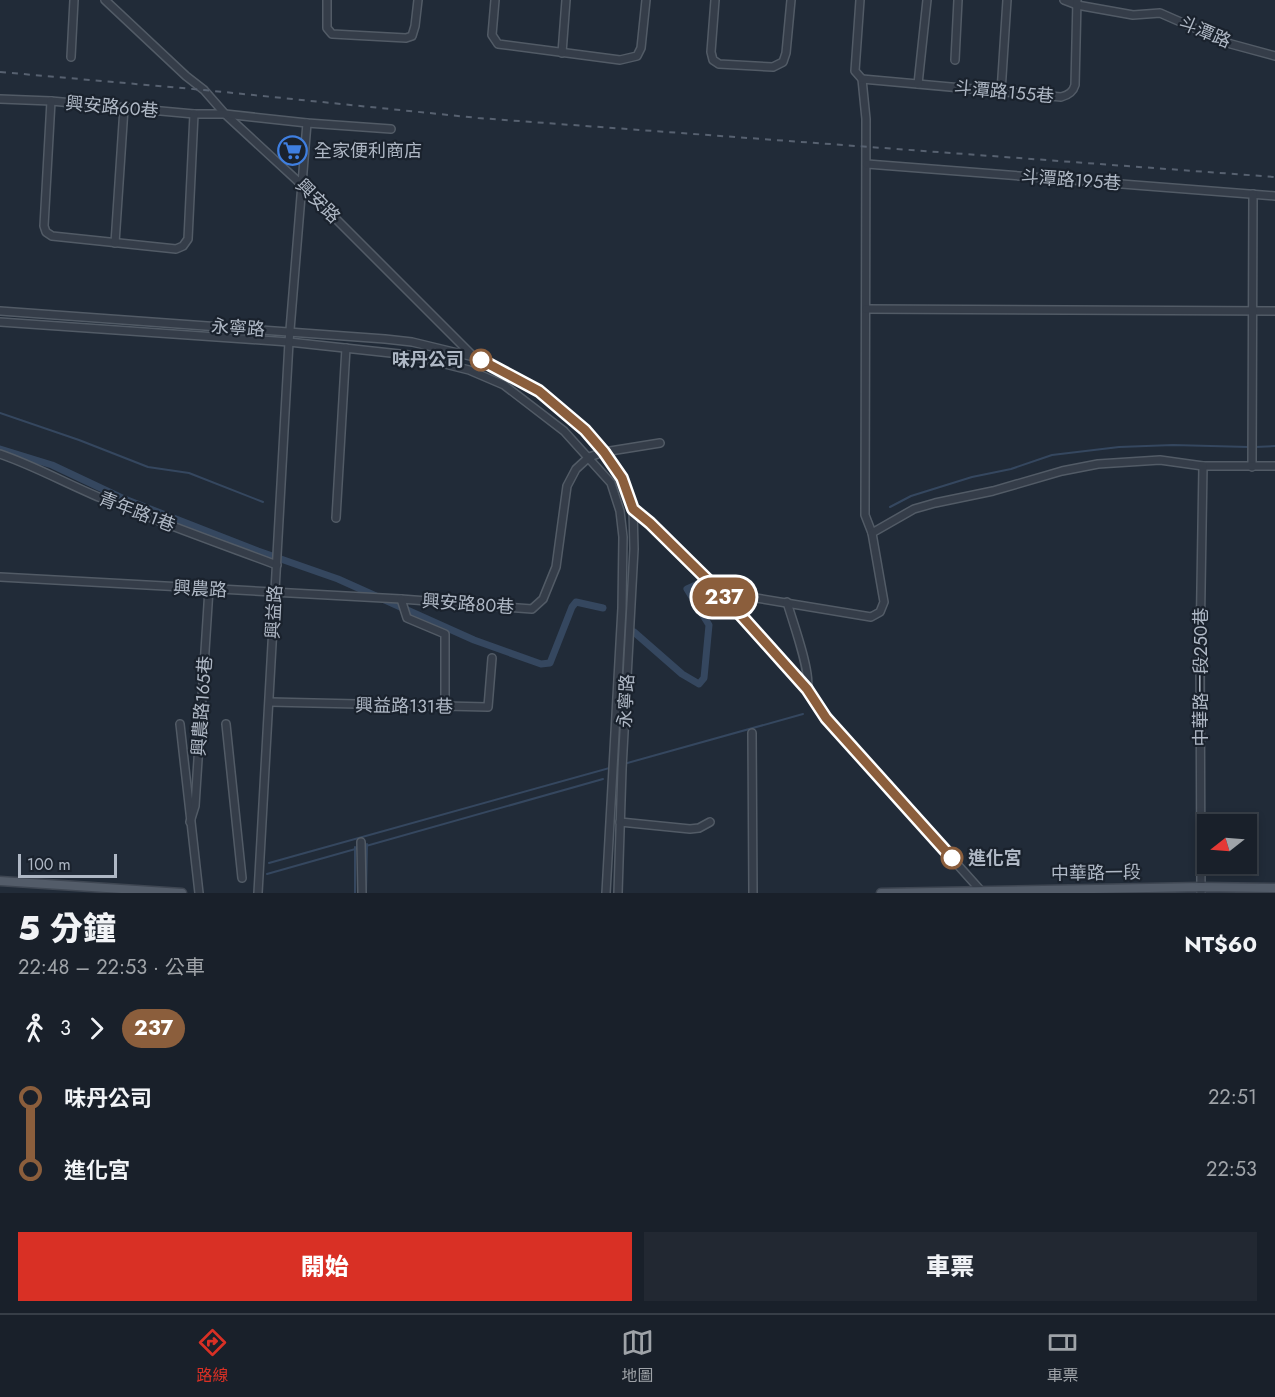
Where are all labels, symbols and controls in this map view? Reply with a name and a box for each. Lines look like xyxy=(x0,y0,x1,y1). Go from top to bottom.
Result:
street label: 斗潭路 xyxy=(1175,9,1235,55)
street label: 斗潭路155巷 xyxy=(953,75,1055,109)
street label: 興安路60巷 xyxy=(64,90,160,124)
supermarket icon: 全家便利商店 xyxy=(277,135,309,167)
place label: 全家便利商店 xyxy=(314,138,422,164)
street label: 斗潭路195巷 xyxy=(1020,164,1122,196)
street label: 興安路 xyxy=(290,173,346,229)
street label: 永寧路 xyxy=(210,313,266,343)
place label: 味丹公司 xyxy=(392,347,464,373)
marker: 味丹公司 xyxy=(470,349,492,371)
street label: 青年路1巷 xyxy=(95,486,179,538)
street label: 興農路 xyxy=(172,575,228,603)
line badge: 237 xyxy=(690,578,758,616)
text: 237 xyxy=(704,582,744,612)
street label: 興益路 xyxy=(260,584,288,640)
street label: 興安路80巷 xyxy=(421,588,515,620)
street label: 中華路一段250巷 xyxy=(1188,607,1214,747)
street label: 興農路165巷 xyxy=(186,655,218,757)
street label: 永寧路 xyxy=(612,673,640,729)
street label: 興益路131巷 xyxy=(355,692,453,720)
north arrow xyxy=(1197,814,1257,874)
map controls xyxy=(1197,814,1257,874)
place label: 進化宮 xyxy=(968,845,1022,871)
marker: 進化宮 xyxy=(941,847,963,869)
scale bar xyxy=(18,851,117,878)
text: 100 m xyxy=(27,853,71,876)
street label: 中華路一段 xyxy=(1051,859,1141,887)
text: 5 分鐘 xyxy=(18,905,116,952)
text: NT$60 xyxy=(1184,928,1257,960)
text: 22:48 – 22:53 · 公車 xyxy=(18,953,205,982)
icon: walk xyxy=(18,1012,51,1045)
icon: forward xyxy=(80,1012,113,1045)
text: 237 xyxy=(134,1013,173,1043)
text: 3 xyxy=(60,1014,71,1043)
text: 味丹公司 xyxy=(64,1082,152,1114)
text: 22:51 xyxy=(1208,1083,1257,1112)
text: 進化宮 xyxy=(64,1154,130,1186)
text: 22:53 xyxy=(1206,1155,1257,1184)
button: 開始 xyxy=(18,1232,632,1301)
button: 車票 xyxy=(644,1232,1257,1301)
tab: 路線 xyxy=(196,1326,229,1387)
tab: 地圖 xyxy=(621,1326,654,1387)
tab: 車票 xyxy=(1046,1326,1079,1387)

